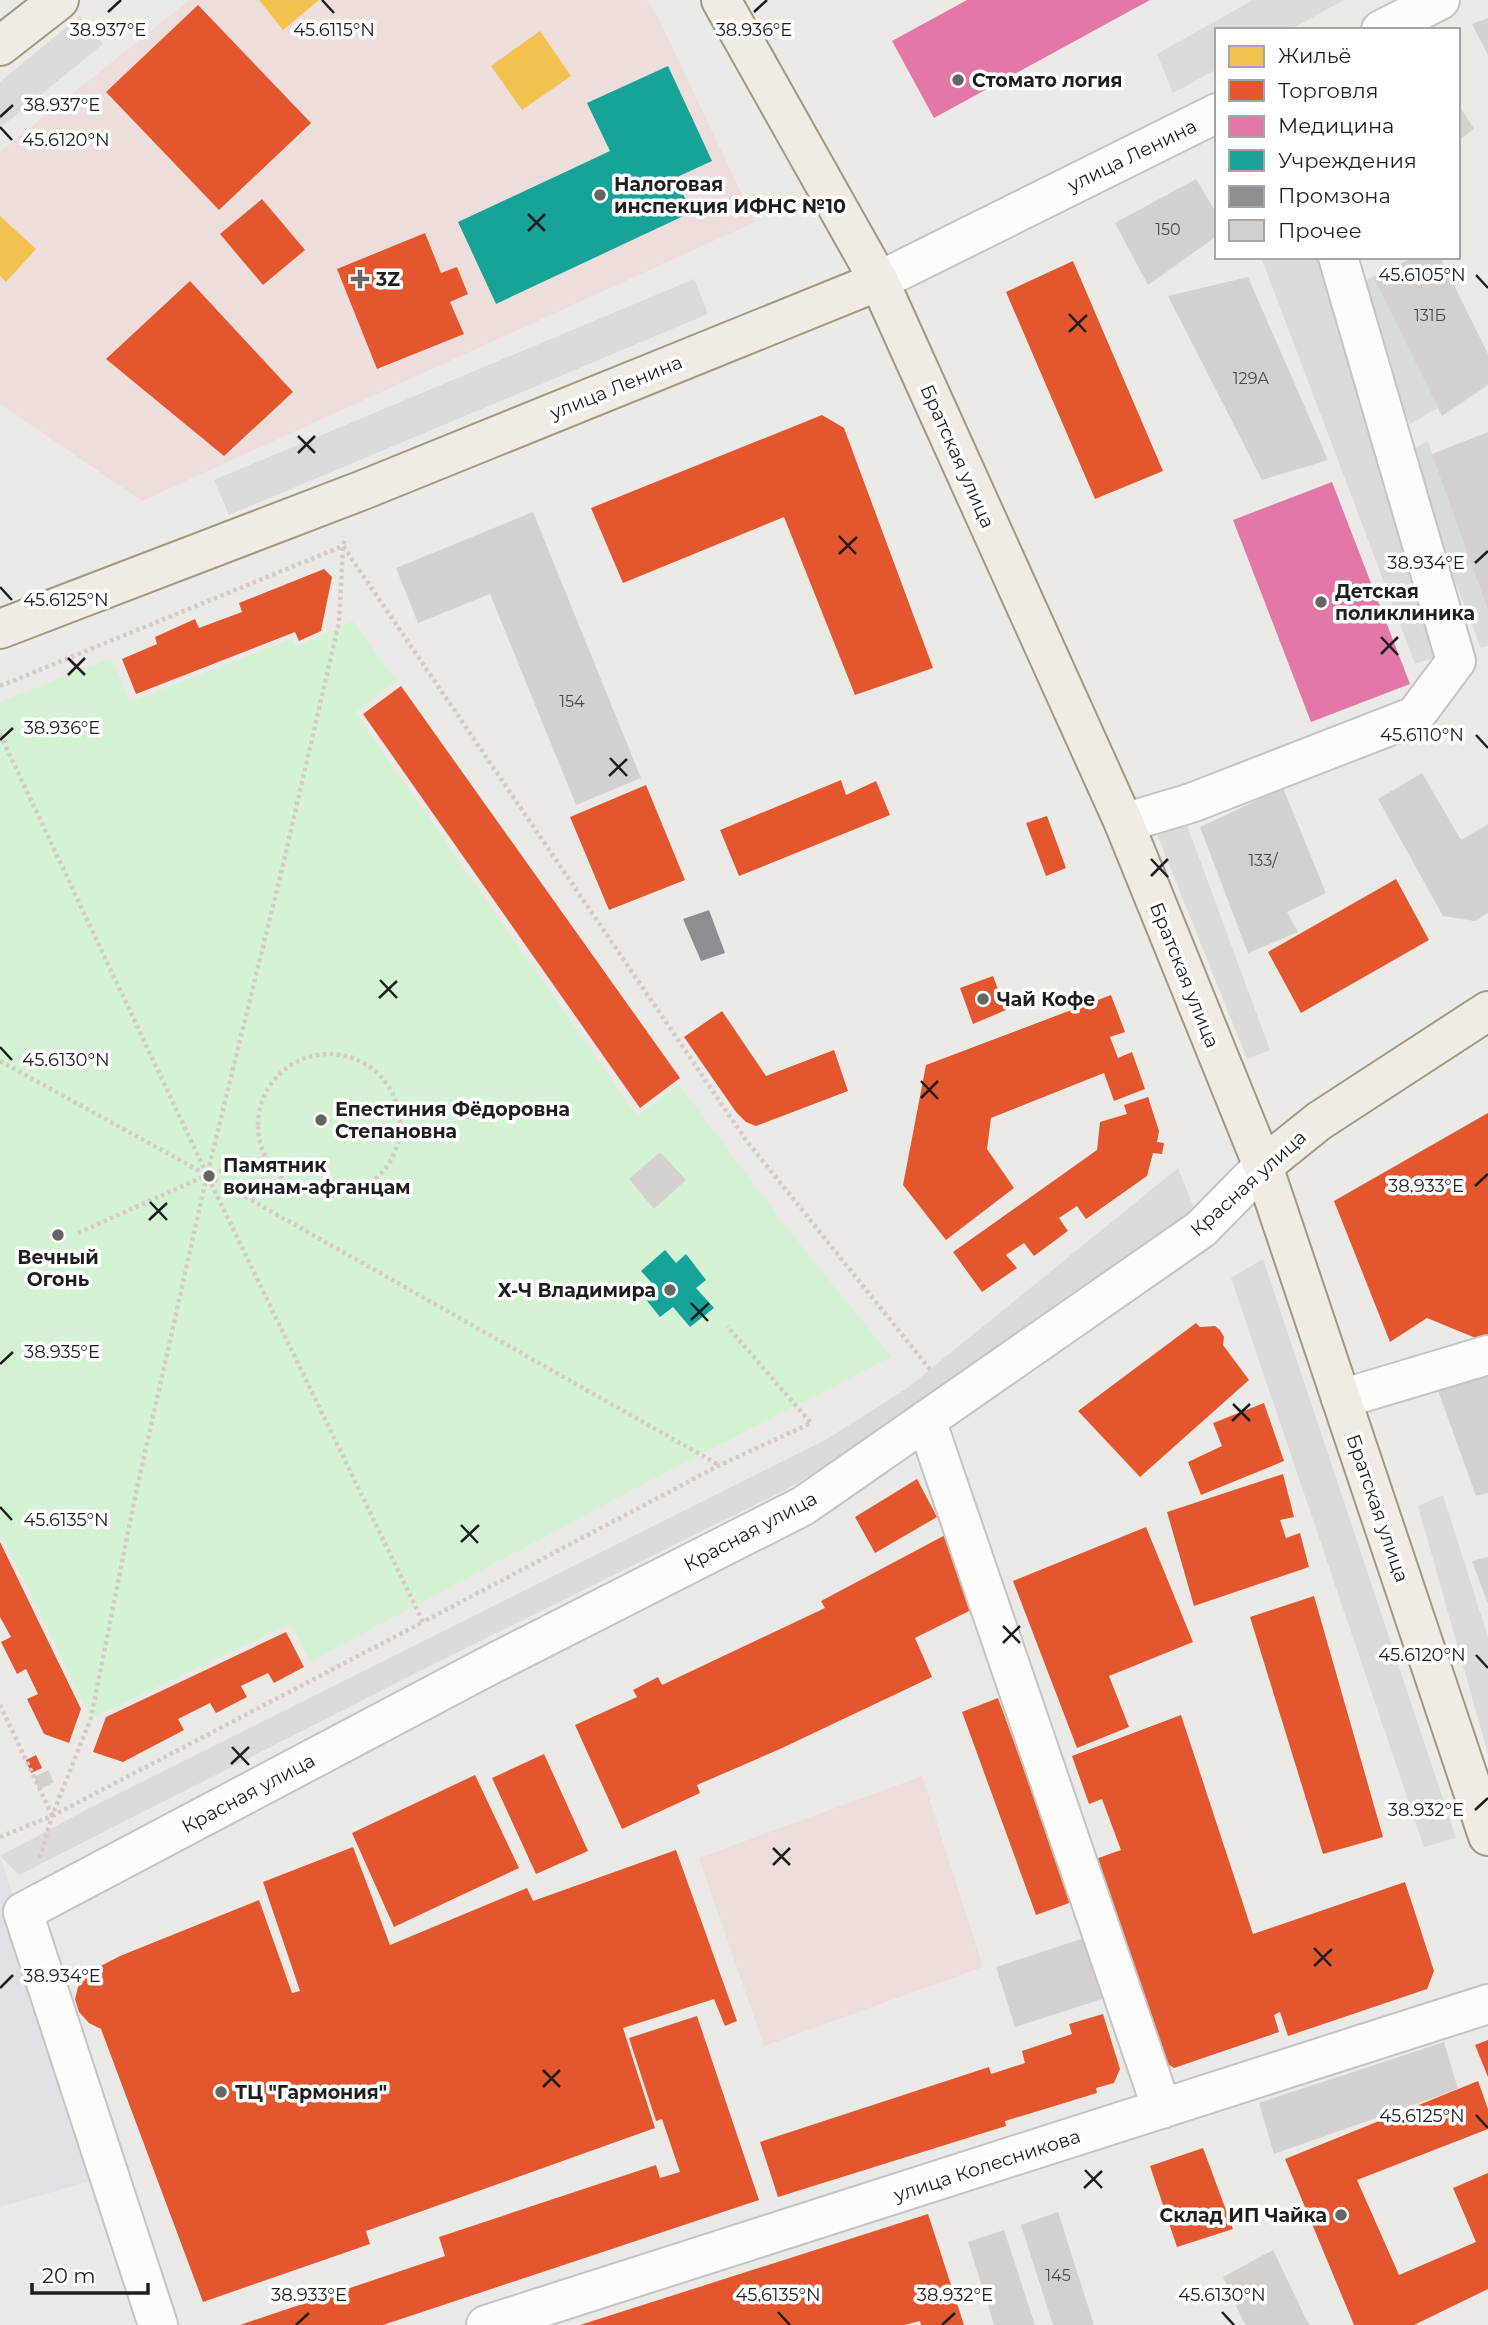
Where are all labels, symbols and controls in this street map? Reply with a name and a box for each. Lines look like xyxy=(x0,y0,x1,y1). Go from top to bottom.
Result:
text: 38.937°E xyxy=(70,19,146,41)
text: 45.6115°N xyxy=(293,19,375,41)
text: 38.936°E xyxy=(716,19,792,41)
legend xyxy=(1215,28,1460,259)
text: Жильё xyxy=(1278,43,1352,68)
place label: Стомато логия xyxy=(972,69,1122,92)
marker: Стомато логия xyxy=(950,72,966,88)
text: Торговля xyxy=(1278,78,1379,103)
text: 38.937°E xyxy=(24,94,100,116)
text: Медицина xyxy=(1278,113,1394,138)
street label: улица Ленина xyxy=(1063,114,1201,197)
text: 45.6120°N xyxy=(22,129,110,151)
text: Учреждения xyxy=(1278,148,1417,173)
place label: Налоговая инспекция ИФНС №10 xyxy=(614,173,846,218)
text: Промзона xyxy=(1278,183,1391,208)
marker: Налоговая инспекция ИФНС №10 xyxy=(592,187,608,203)
text: Прочее xyxy=(1278,218,1362,243)
house number: 150 xyxy=(1155,220,1181,239)
text: 45.6105°N xyxy=(1378,264,1466,286)
place label: 3Z xyxy=(375,268,400,291)
marker: 3Z xyxy=(350,269,370,289)
house number: 131Б xyxy=(1414,306,1446,325)
street label: улица Ленина xyxy=(546,350,686,425)
house number: 129А xyxy=(1233,369,1269,388)
street label: Братская улица xyxy=(916,381,1000,532)
text: 38.934°E xyxy=(1387,552,1465,574)
place label: Детская поликлиника xyxy=(1335,580,1475,625)
text: 45.6125°N xyxy=(23,589,109,611)
marker: Детская поликлиника xyxy=(1313,594,1329,610)
house number: 154 xyxy=(559,692,585,711)
text: 38.936°E xyxy=(24,717,100,739)
text: 45.6110°N xyxy=(1380,724,1464,746)
house number: 133/ xyxy=(1248,851,1278,870)
street label: Братская улица xyxy=(1145,899,1224,1051)
place label: Чай Кофе xyxy=(997,988,1095,1011)
marker: Чай Кофе xyxy=(975,991,991,1007)
text: 45.6130°N xyxy=(22,1049,110,1071)
place label: Епестиния Фёдоровна Степановна xyxy=(335,1098,570,1143)
marker: Епестиния Фёдоровна Степановна xyxy=(313,1112,329,1128)
street label: Красная улица xyxy=(1186,1125,1311,1241)
place label: Памятник воинам-афганцам xyxy=(223,1154,411,1199)
marker: Памятник воинам-афганцам xyxy=(201,1168,217,1184)
text: 38.933°E xyxy=(1388,1175,1464,1197)
marker: Вечный Огонь xyxy=(50,1227,66,1243)
place label: Вечный Огонь xyxy=(17,1246,99,1291)
place label: Х-Ч Владимира xyxy=(498,1279,656,1302)
marker: Х-Ч Владимира xyxy=(662,1282,678,1298)
text: 38.935°E xyxy=(24,1341,100,1363)
street label: Братская улица xyxy=(1341,1431,1414,1585)
street label: Красная улица xyxy=(680,1487,821,1576)
text: 45.6135°N xyxy=(23,1509,109,1531)
text: 45.6120°N xyxy=(1378,1644,1466,1666)
street label: Красная улица xyxy=(178,1749,319,1838)
text: 38.932°E xyxy=(1388,1799,1464,1821)
text: 38.934°E xyxy=(23,1965,101,1987)
place label: ТЦ "Гармония" xyxy=(235,2081,387,2104)
marker: ТЦ "Гармония" xyxy=(213,2084,229,2100)
text: 45.6125°N xyxy=(1379,2105,1465,2127)
street label: улица Колесникова xyxy=(890,2124,1083,2207)
place label: Склад ИП Чайка xyxy=(1159,2204,1327,2227)
marker: Склад ИП Чайка xyxy=(1333,2207,1349,2223)
scale bar xyxy=(32,2252,147,2296)
text: 20 m xyxy=(42,2263,96,2288)
house number: 145 xyxy=(1045,2266,1071,2285)
text: 38.933°E xyxy=(271,2284,347,2306)
text: 45.6135°N xyxy=(735,2284,821,2306)
text: 38.932°E xyxy=(917,2284,993,2306)
text: 45.6130°N xyxy=(1178,2284,1266,2306)

